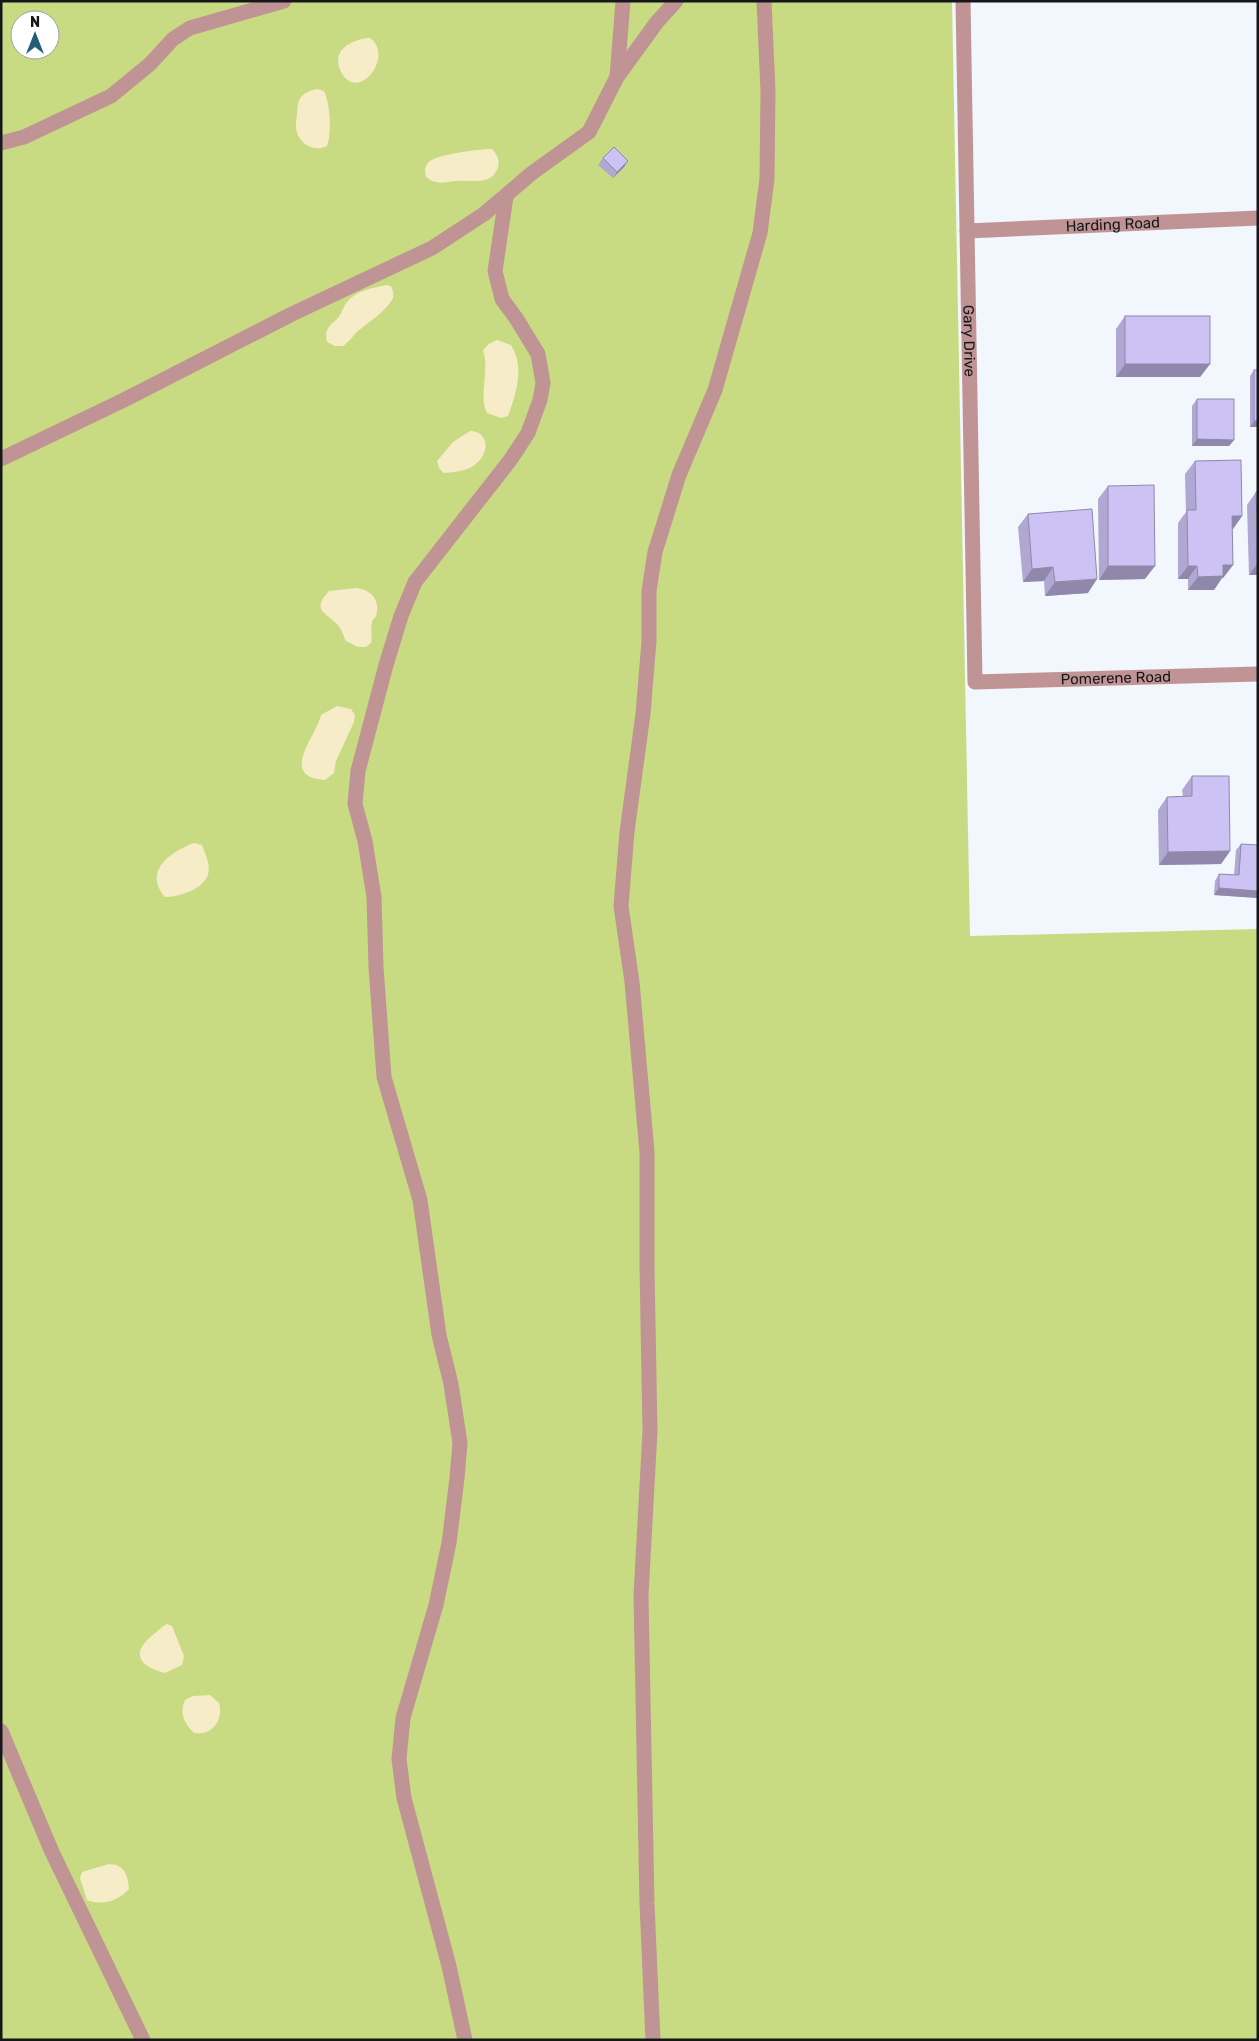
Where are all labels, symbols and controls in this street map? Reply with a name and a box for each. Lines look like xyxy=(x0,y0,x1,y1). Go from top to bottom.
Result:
north arrow xyxy=(10,10,60,60)
text: N xyxy=(30,14,40,31)
street label: Harding Road xyxy=(1065,213,1160,236)
street label: Gary Drive xyxy=(959,305,979,377)
street label: Pomerene Road xyxy=(1060,667,1171,689)

